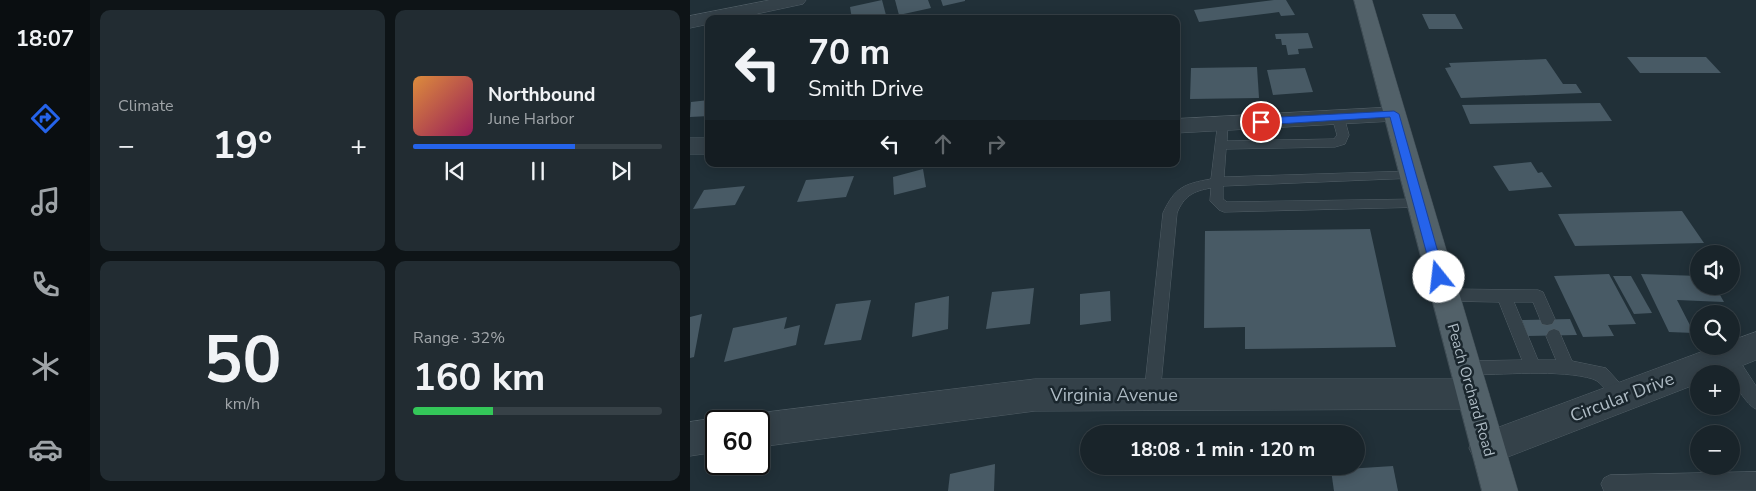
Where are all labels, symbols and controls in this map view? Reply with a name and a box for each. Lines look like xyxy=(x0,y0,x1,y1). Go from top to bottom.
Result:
text: 18:07 xyxy=(16,24,74,54)
text: 70 m xyxy=(808,29,890,76)
icon: left xyxy=(725,35,790,100)
text: Smith Drive xyxy=(808,74,924,104)
text: Northbound xyxy=(488,82,595,108)
text: Climate xyxy=(118,95,173,117)
icon: directions xyxy=(28,101,63,136)
pin xyxy=(1240,101,1282,143)
text: June Harbor xyxy=(488,108,574,130)
icon: arrive xyxy=(1247,108,1275,136)
text: 19° xyxy=(212,120,273,171)
text: − xyxy=(118,127,135,165)
text: + xyxy=(350,127,367,165)
icon: left xyxy=(876,130,904,158)
icon: ahead xyxy=(929,130,957,158)
icon: right xyxy=(982,130,1010,158)
icon: previous xyxy=(441,157,469,185)
icon: pause xyxy=(524,157,552,185)
icon: next xyxy=(607,157,635,185)
icon: music xyxy=(28,184,63,219)
map controls xyxy=(1690,245,1740,475)
button: sound xyxy=(1690,245,1740,295)
position arrow xyxy=(1412,250,1464,302)
icon: phone xyxy=(28,267,63,302)
button: search xyxy=(1690,305,1740,355)
text: 50 xyxy=(203,316,282,405)
street label: Peach Orchard Road xyxy=(1442,321,1500,459)
text: Range · 32% xyxy=(413,327,505,349)
icon: climate xyxy=(28,349,63,384)
text: 160 km xyxy=(413,352,545,403)
button: + xyxy=(1690,365,1740,415)
street label: Circular Drive xyxy=(1566,366,1678,428)
street label: Virginia Avenue xyxy=(1049,383,1178,407)
text: km/h xyxy=(225,393,260,415)
speed limit sign: 60 xyxy=(705,410,770,475)
button: − xyxy=(1690,425,1740,475)
icon: car xyxy=(28,432,63,467)
text: 18:08 · 1 min · 120 m xyxy=(1130,437,1315,463)

